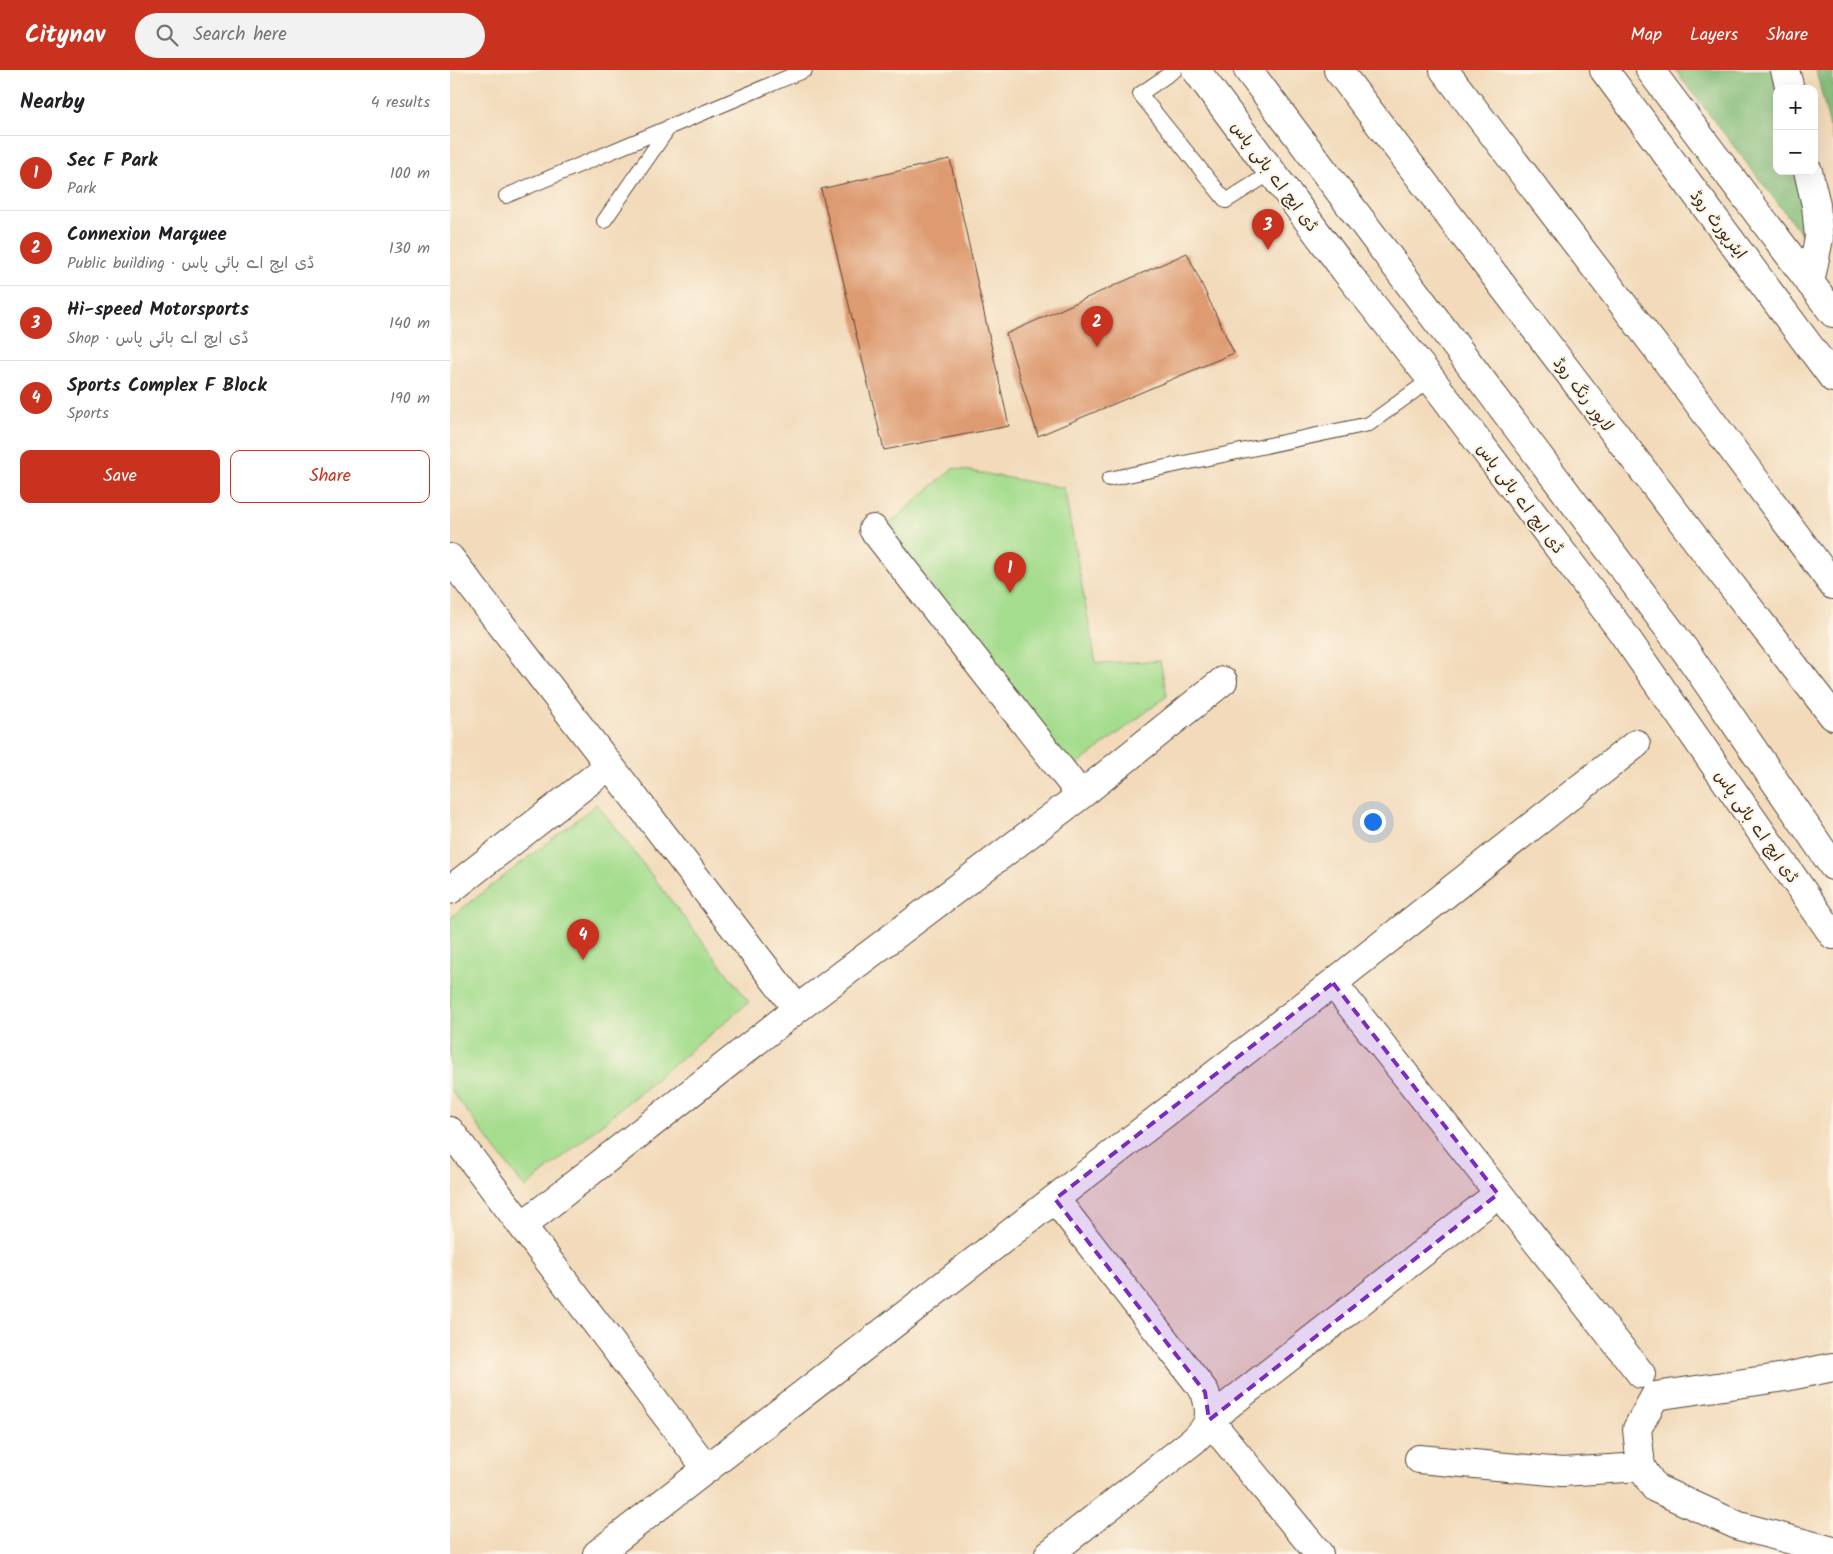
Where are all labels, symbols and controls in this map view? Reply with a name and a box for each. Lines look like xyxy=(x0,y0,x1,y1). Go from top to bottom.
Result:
search box xyxy=(135,13,485,58)
text: Citynav xyxy=(25,16,105,55)
text: Search here xyxy=(193,20,287,50)
icon: search xyxy=(153,21,181,49)
text: Map xyxy=(1631,21,1662,50)
text: Layers xyxy=(1690,21,1738,50)
text: Share xyxy=(1766,21,1808,50)
map controls xyxy=(1773,85,1818,175)
button: + xyxy=(1773,85,1818,130)
text: Nearby xyxy=(20,86,85,119)
text: 4 results xyxy=(371,90,430,115)
street label: ڈی ایچ اے بائی پاس xyxy=(1224,116,1324,238)
button: − xyxy=(1773,130,1818,175)
text: Sec F Park xyxy=(67,146,157,176)
text: 1 xyxy=(34,161,38,186)
text: 100 m xyxy=(390,161,430,186)
text: Park xyxy=(67,176,96,201)
street label: ایئرپورٹ روڈ xyxy=(1683,185,1752,265)
pin: 3 xyxy=(1252,209,1284,250)
text: Connexion Marquee xyxy=(67,220,227,250)
text: 2 xyxy=(31,236,41,261)
text: 130 m xyxy=(389,236,430,261)
text: Public building · ڈی ایچ اے بائی پاس xyxy=(67,251,315,276)
text: Hi-speed Motorsports xyxy=(67,295,249,325)
pin: 2 xyxy=(1081,306,1113,347)
text: 3 xyxy=(32,311,40,336)
text: 140 m xyxy=(389,311,430,336)
text: Shop · ڈی ایچ اے بائی پاس xyxy=(67,326,249,351)
street label: لاہور رنگ روڈ xyxy=(1546,352,1619,437)
text: Sports Complex F Block xyxy=(67,371,267,401)
text: 4 xyxy=(32,386,40,411)
text: 190 m xyxy=(390,386,430,411)
text: Sports xyxy=(67,401,109,426)
street label: ڈی ایچ اے بائی پاس xyxy=(1470,438,1570,560)
button: Save xyxy=(20,450,220,503)
button: Share xyxy=(230,450,430,503)
pin: 1 xyxy=(994,552,1026,593)
street label: ڈی ایچ اے بائی پاس xyxy=(1707,765,1804,889)
your location xyxy=(1360,809,1386,835)
pin: 4 xyxy=(567,919,599,960)

